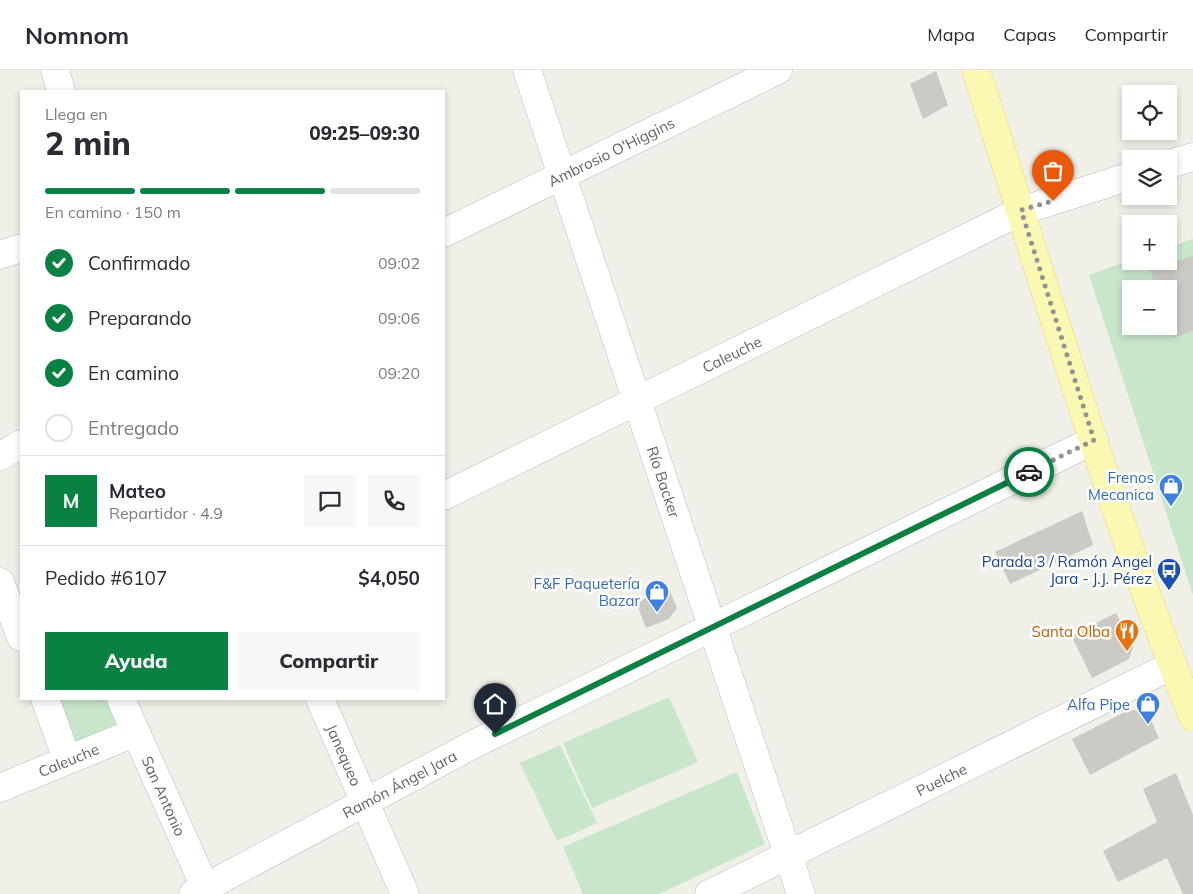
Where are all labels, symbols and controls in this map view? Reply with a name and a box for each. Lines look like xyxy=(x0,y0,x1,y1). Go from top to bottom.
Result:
text: Nomnom xyxy=(25,20,129,50)
text: Mapa xyxy=(927,23,975,46)
text: Capas xyxy=(1003,23,1057,46)
text: Compartir xyxy=(1085,23,1168,46)
map controls xyxy=(1122,85,1177,335)
button: locate xyxy=(1122,85,1177,140)
text: Llega en xyxy=(45,104,108,124)
street label: Ambrosio O'Higgins xyxy=(545,112,678,190)
text: 09:25–09:30 xyxy=(309,121,420,145)
text: 2 min xyxy=(45,123,131,163)
pin xyxy=(1032,150,1074,201)
button: layers xyxy=(1122,150,1177,205)
icon: bag xyxy=(1039,157,1067,185)
text: En camino · 150 m xyxy=(45,202,181,222)
button: + xyxy=(1122,215,1177,270)
icon: check xyxy=(45,249,73,277)
text: Confirmado xyxy=(88,251,190,275)
text: 09:02 xyxy=(378,253,420,273)
button: − xyxy=(1122,280,1177,335)
icon: check xyxy=(45,304,73,332)
text: Preparando xyxy=(88,306,192,330)
text: 09:06 xyxy=(378,308,420,328)
street label: Caleuche xyxy=(699,331,765,376)
icon: check xyxy=(45,359,73,387)
text: En camino xyxy=(88,361,179,385)
text: 09:20 xyxy=(378,363,420,383)
text: Entregado xyxy=(88,416,179,440)
street label: Río Backer xyxy=(643,444,685,521)
courier xyxy=(1004,447,1054,497)
icon: car xyxy=(1015,458,1043,486)
place label: Frenos Mecanica xyxy=(1088,468,1154,504)
shop icon: Frenos Mecanica xyxy=(1158,473,1184,507)
button: chat xyxy=(304,475,356,527)
button: phone xyxy=(368,475,420,527)
text: Mateo xyxy=(109,479,166,503)
text: M xyxy=(63,489,79,513)
text: Repartidor · 4.9 xyxy=(109,503,223,523)
place label: Parada 3 / Ramón Angel Jara - J.J. Pérez xyxy=(982,552,1152,588)
bus stop icon: Parada 3 / Ramón Angel Jara - J.J. Pérez xyxy=(1156,557,1182,591)
text: Pedido #6107 xyxy=(45,566,167,590)
text: $4,050 xyxy=(358,566,420,590)
place label: F&F Paquetería Bazar xyxy=(534,574,641,610)
shop icon: F&F Paquetería Bazar xyxy=(644,579,670,613)
restaurant icon: Santa Olba xyxy=(1114,618,1140,652)
place label: Santa Olba xyxy=(1032,622,1110,641)
button: Ayuda xyxy=(45,632,228,690)
button: Compartir xyxy=(238,632,420,690)
pin xyxy=(474,683,516,734)
icon: home xyxy=(481,690,509,718)
shop icon: Alfa Pipe xyxy=(1135,691,1161,725)
place label: Alfa Pipe xyxy=(1067,695,1130,714)
street label: Janequeo xyxy=(323,721,366,789)
street label: Caleuche xyxy=(35,739,102,781)
street label: Ramón Ángel Jara xyxy=(339,746,460,822)
street label: San Antonio xyxy=(138,753,190,839)
street label: Puelche xyxy=(913,759,970,800)

